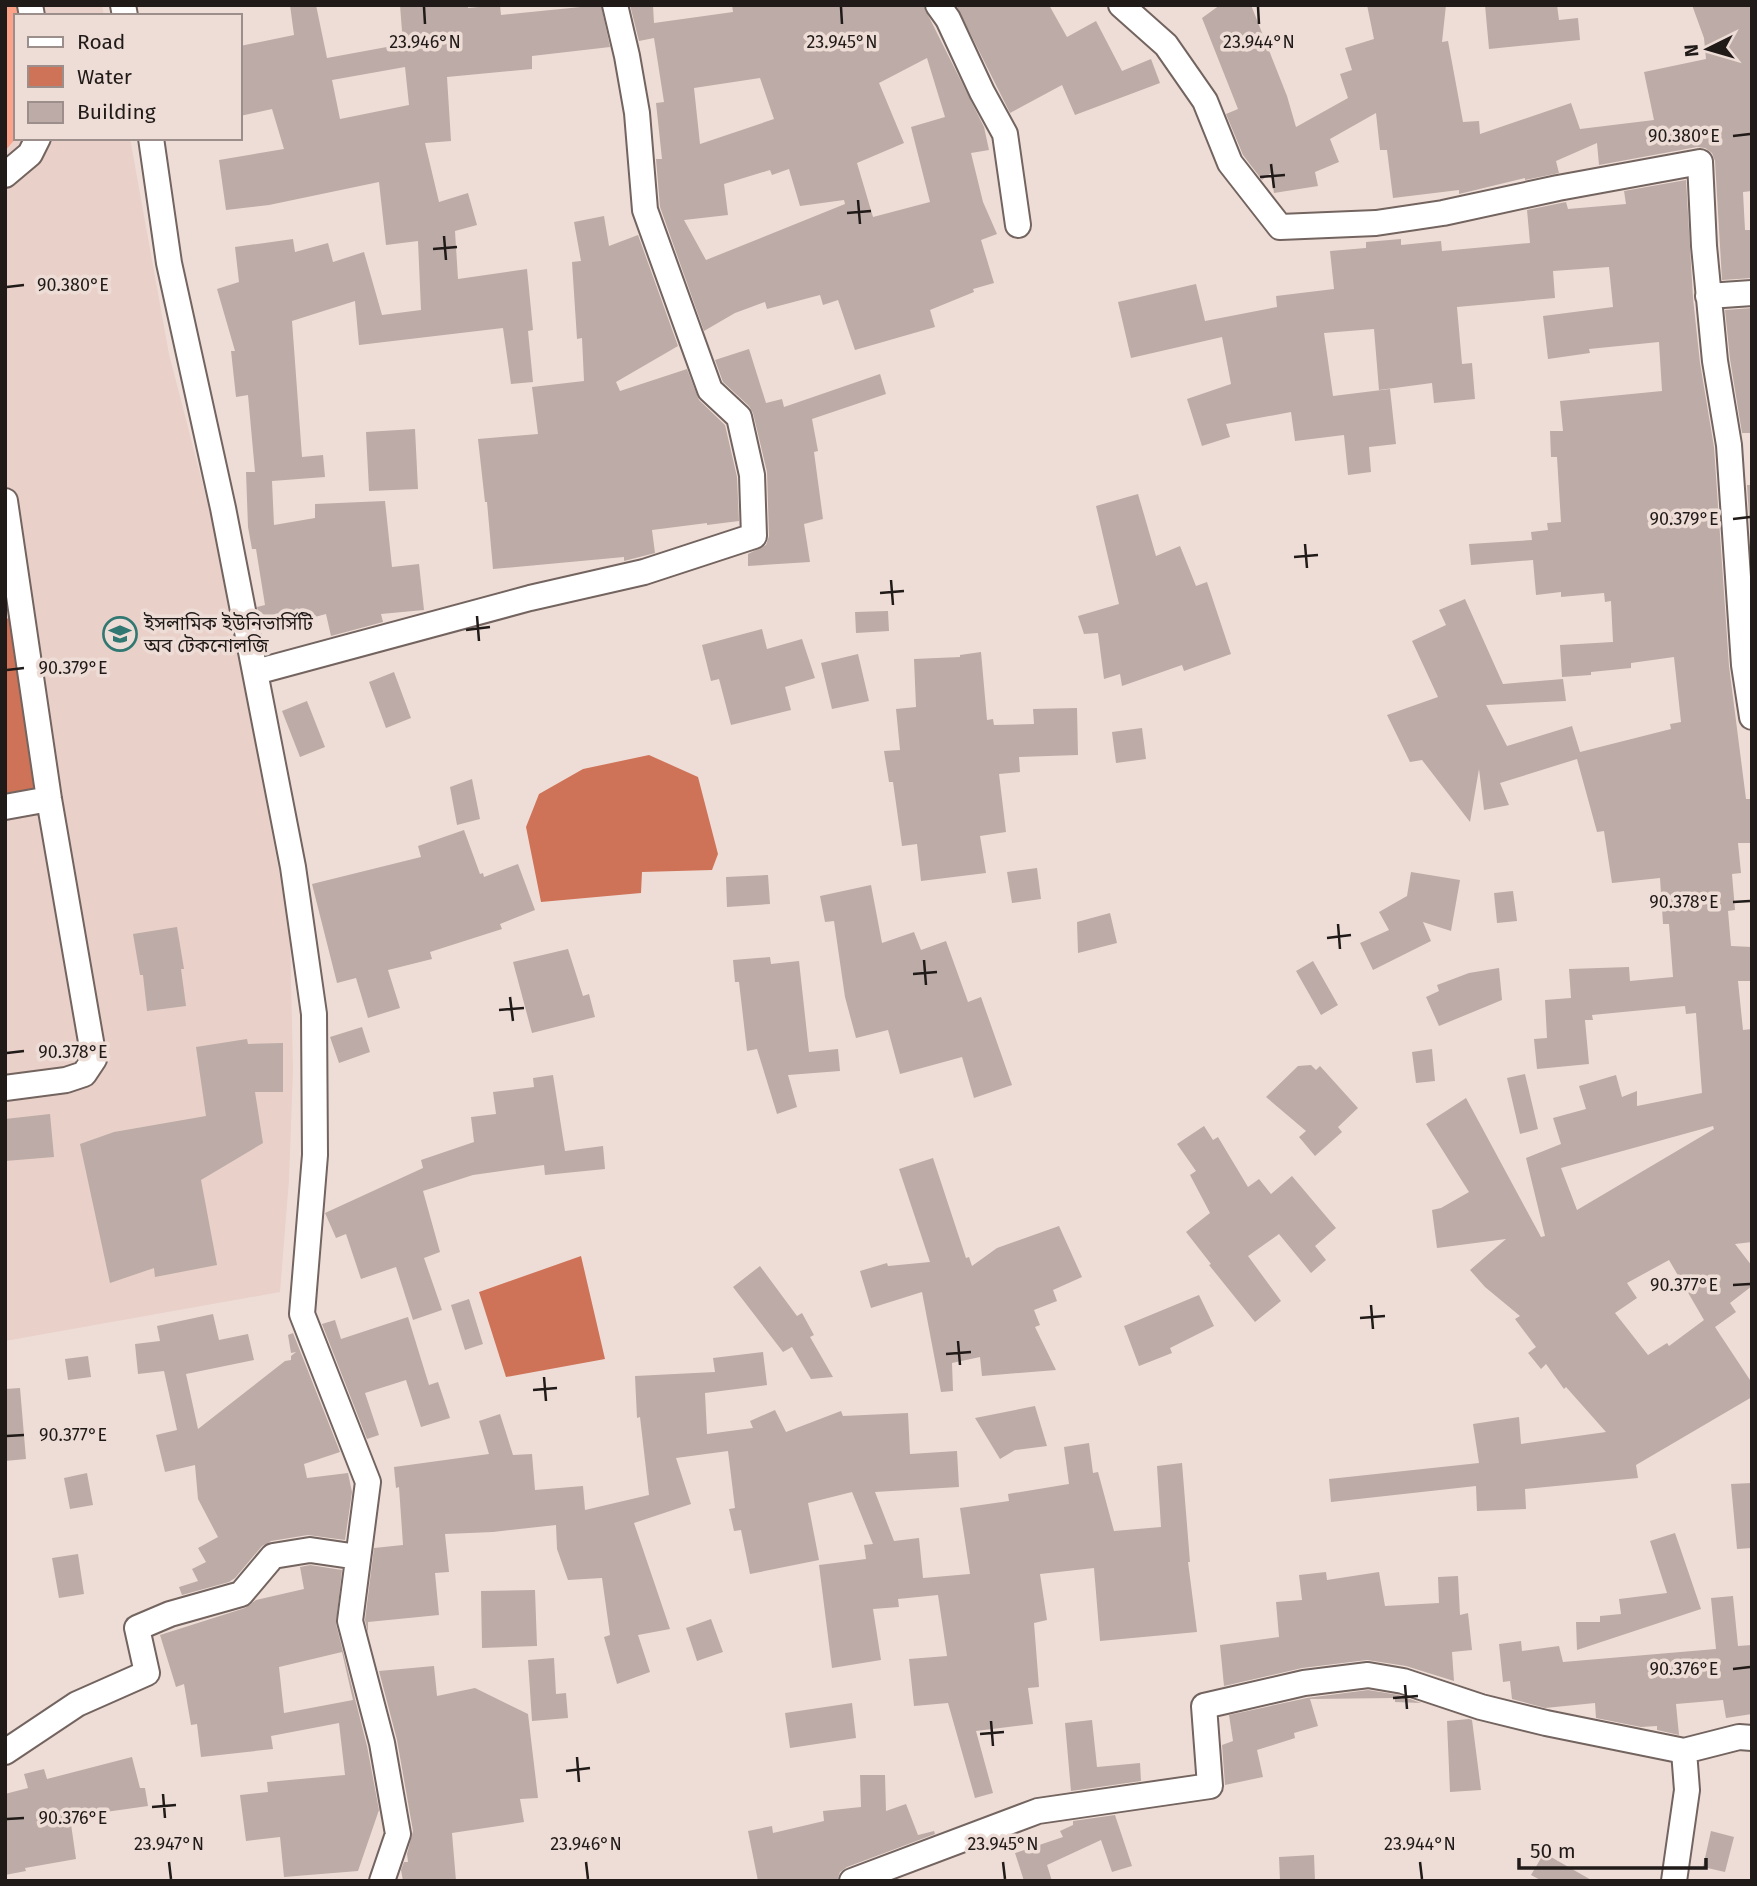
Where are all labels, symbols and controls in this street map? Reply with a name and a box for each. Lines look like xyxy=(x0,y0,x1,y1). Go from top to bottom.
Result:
legend xyxy=(14,14,242,140)
north arrow xyxy=(1673,14,1743,84)
text: Road xyxy=(77,29,125,55)
text: 23.946°N xyxy=(389,31,461,53)
text: 23.945°N xyxy=(807,31,877,53)
text: 23.944°N xyxy=(1223,31,1295,53)
text: N xyxy=(1680,43,1704,58)
text: Water xyxy=(77,64,132,90)
text: Building xyxy=(77,99,156,125)
text: 90.380°E xyxy=(1648,125,1720,147)
text: 90.380°E xyxy=(37,274,109,296)
text: 90.379°E xyxy=(1649,508,1719,530)
place label: ইসলামিক ইউনিভার্সিটি অব টেকনোলজি xyxy=(143,612,313,657)
school or university icon: ইসলামিক ইউনিভার্সিটি অব টেকনোলজি xyxy=(101,615,139,653)
text: 90.379°E xyxy=(38,657,108,679)
text: 90.378°E xyxy=(1649,891,1719,913)
text: 90.378°E xyxy=(38,1041,108,1063)
text: 90.377°E xyxy=(1650,1274,1718,1296)
text: 90.377°E xyxy=(39,1424,107,1446)
text: 90.376°E xyxy=(1650,1658,1718,1680)
text: 90.376°E xyxy=(39,1807,107,1829)
scale bar xyxy=(1519,1826,1706,1870)
text: 23.947°N xyxy=(134,1833,204,1855)
text: 23.946°N xyxy=(550,1833,622,1855)
text: 23.945°N xyxy=(968,1833,1038,1855)
text: 23.944°N xyxy=(1384,1833,1456,1855)
text: 50 m xyxy=(1530,1838,1576,1864)

